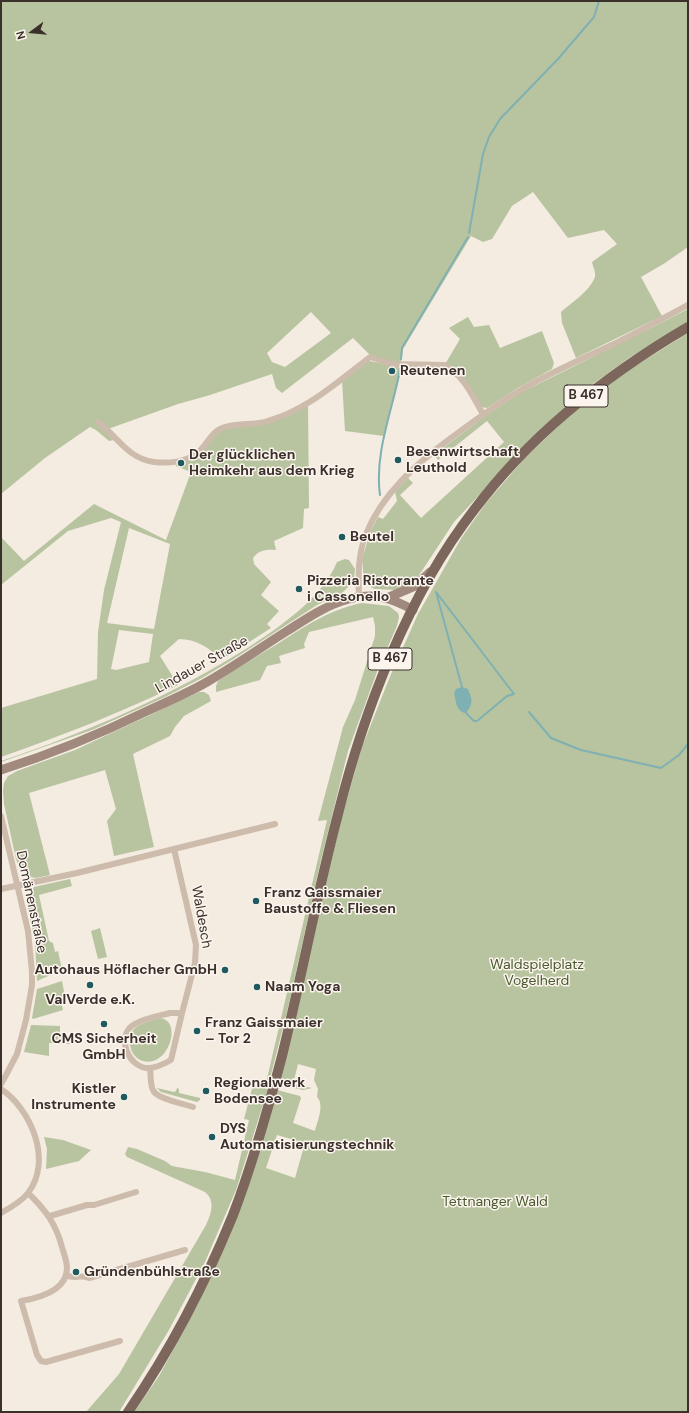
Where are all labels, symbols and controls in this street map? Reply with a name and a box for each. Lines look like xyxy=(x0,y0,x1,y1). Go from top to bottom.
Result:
north arrow xyxy=(12,12,52,52)
text: N xyxy=(13,30,28,41)
place label: Reutenen xyxy=(400,363,465,379)
marker: Reutenen xyxy=(387,366,397,376)
road number: B 467 xyxy=(564,385,608,407)
place label: Besenwirtschaft Leuthold xyxy=(406,444,519,476)
place label: Der glücklichen Heimkehr aus dem Krieg xyxy=(189,447,355,480)
marker: Besenwirtschaft Leuthold xyxy=(393,455,403,465)
marker: Der glücklichen Heimkehr aus dem Krieg xyxy=(176,458,186,468)
place label: Beutel xyxy=(350,529,394,545)
marker: Beutel xyxy=(337,532,347,542)
place label: Pizzeria Ristorante i Cassonello xyxy=(307,573,434,606)
marker: Pizzeria Ristorante i Cassonello xyxy=(294,584,304,594)
street label: Lindauer Straße xyxy=(153,633,251,697)
road number: B 467 xyxy=(368,648,412,670)
street label: Domänenstraße xyxy=(12,849,50,955)
street label: Waldesch xyxy=(187,884,215,950)
place label: Franz Gaissmaier Baustoffe & Fliesen xyxy=(264,885,396,918)
marker: Franz Gaissmaier Baustoffe & Fliesen xyxy=(251,896,261,906)
park label: Waldspielplatz Vogelherd xyxy=(490,957,584,990)
place label: Autohaus Höflacher GmbH xyxy=(34,962,217,978)
marker: Autohaus Höflacher GmbH xyxy=(220,965,230,975)
place label: Naam Yoga xyxy=(265,979,340,995)
marker: ValVerde e.K. xyxy=(85,980,95,990)
marker: Naam Yoga xyxy=(252,982,262,992)
place label: ValVerde e.K. xyxy=(45,992,135,1008)
place label: Franz Gaissmaier – Tor 2 xyxy=(205,1015,323,1048)
marker: CMS Sicherheit GmbH xyxy=(99,1019,109,1029)
marker: Franz Gaissmaier – Tor 2 xyxy=(192,1026,202,1036)
place label: CMS Sicherheit GmbH xyxy=(51,1031,157,1064)
place label: Regionalwerk Bodensee xyxy=(214,1075,305,1108)
place label: Kistler Instrumente xyxy=(31,1081,116,1114)
marker: Regionalwerk Bodensee xyxy=(201,1086,211,1096)
marker: Kistler Instrumente xyxy=(119,1092,129,1102)
place label: DYS Automatisierungstechnik xyxy=(220,1121,394,1154)
marker: DYS Automatisierungstechnik xyxy=(207,1132,217,1142)
park label: Tettnanger Wald xyxy=(442,1194,548,1210)
place label: Gründenbühlstraße xyxy=(84,1264,220,1280)
marker: Gründenbühlstraße xyxy=(71,1267,81,1277)

